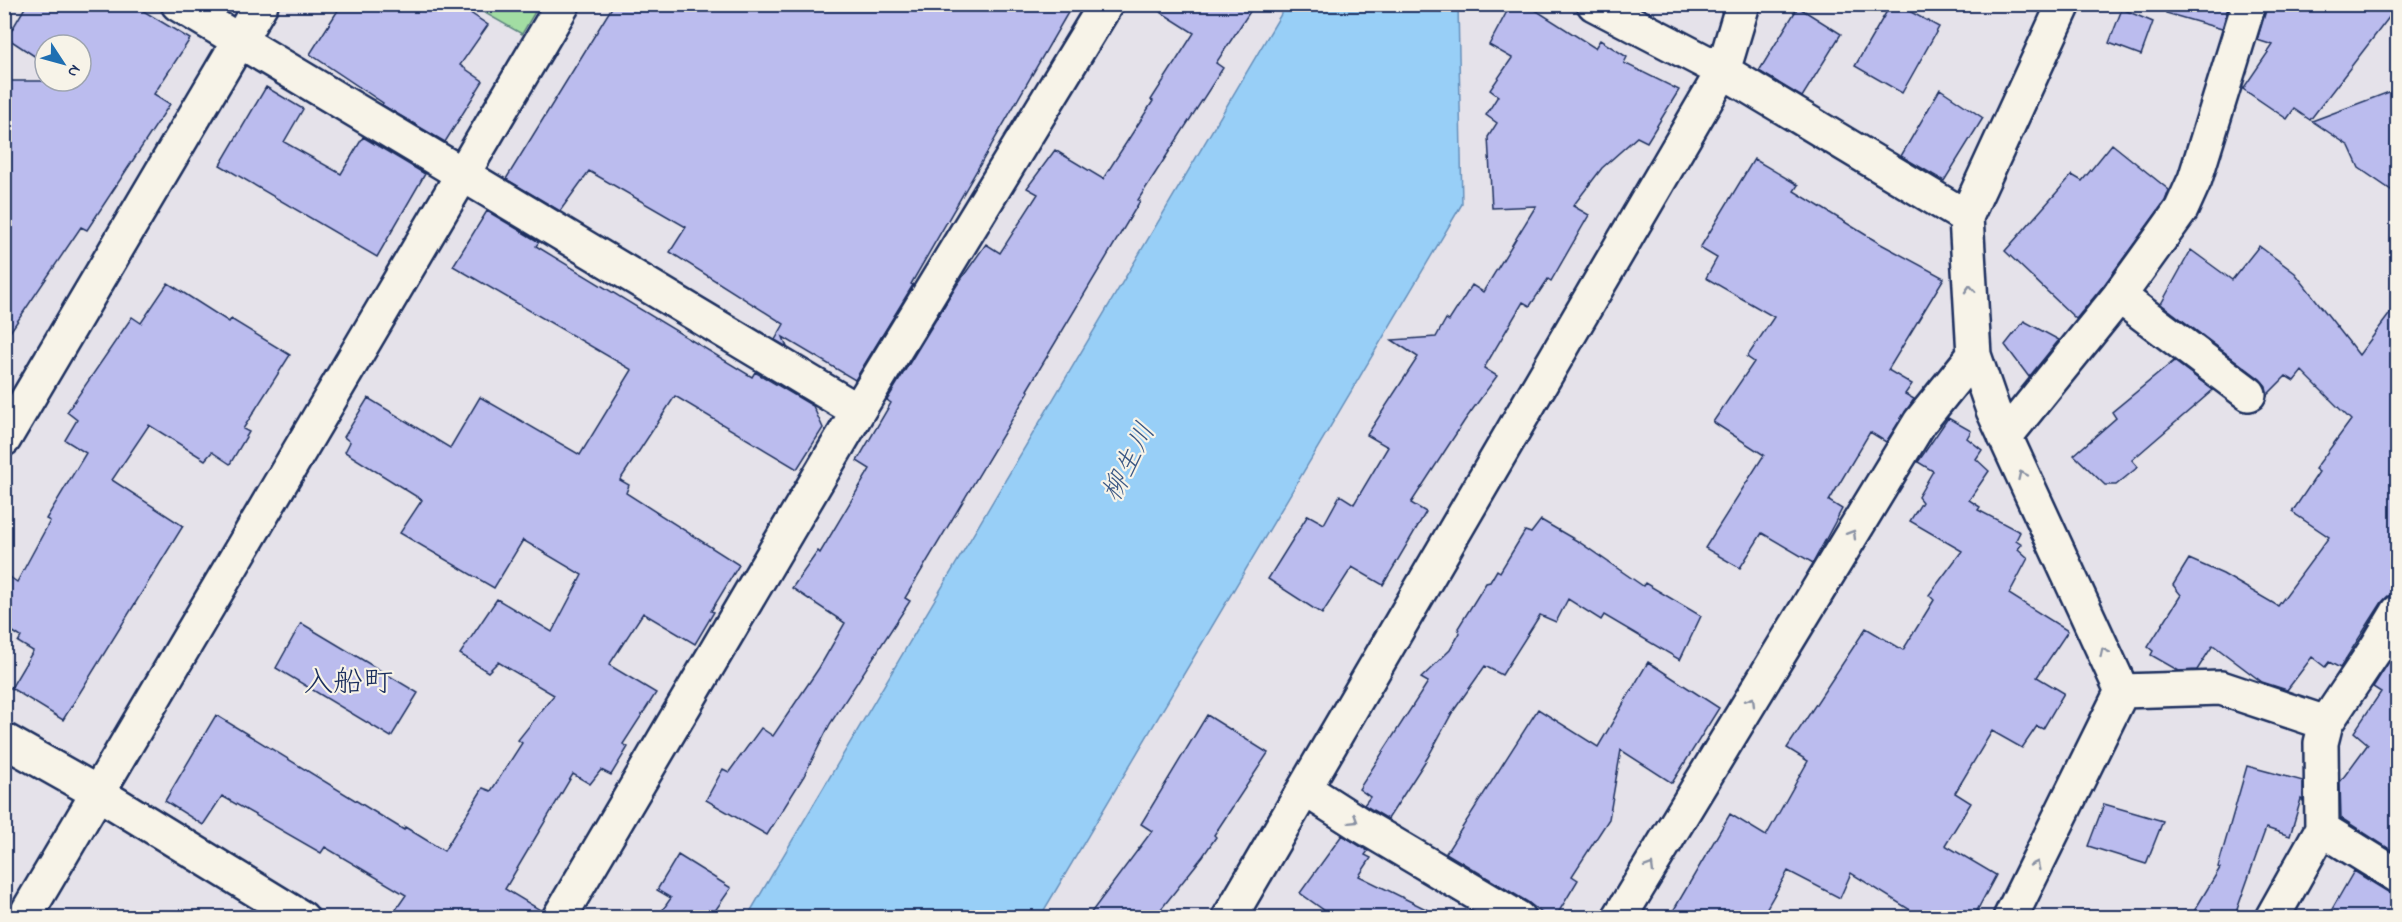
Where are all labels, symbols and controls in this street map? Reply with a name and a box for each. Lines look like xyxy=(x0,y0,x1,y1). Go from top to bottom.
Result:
north arrow xyxy=(33,33,93,93)
text: N xyxy=(61,59,86,82)
one-way arrow xyxy=(1964,285,1977,294)
water label: 柳生川 xyxy=(1093,416,1167,510)
one-way arrow xyxy=(2018,470,2030,481)
one-way arrow xyxy=(1844,530,1856,540)
one-way arrow xyxy=(2099,647,2111,658)
district label: 入船町 xyxy=(303,662,393,706)
one-way arrow xyxy=(1743,697,1755,707)
one-way arrow xyxy=(1348,813,1359,824)
one-way arrow xyxy=(2028,860,2040,871)
one-way arrow xyxy=(1642,863,1654,873)

